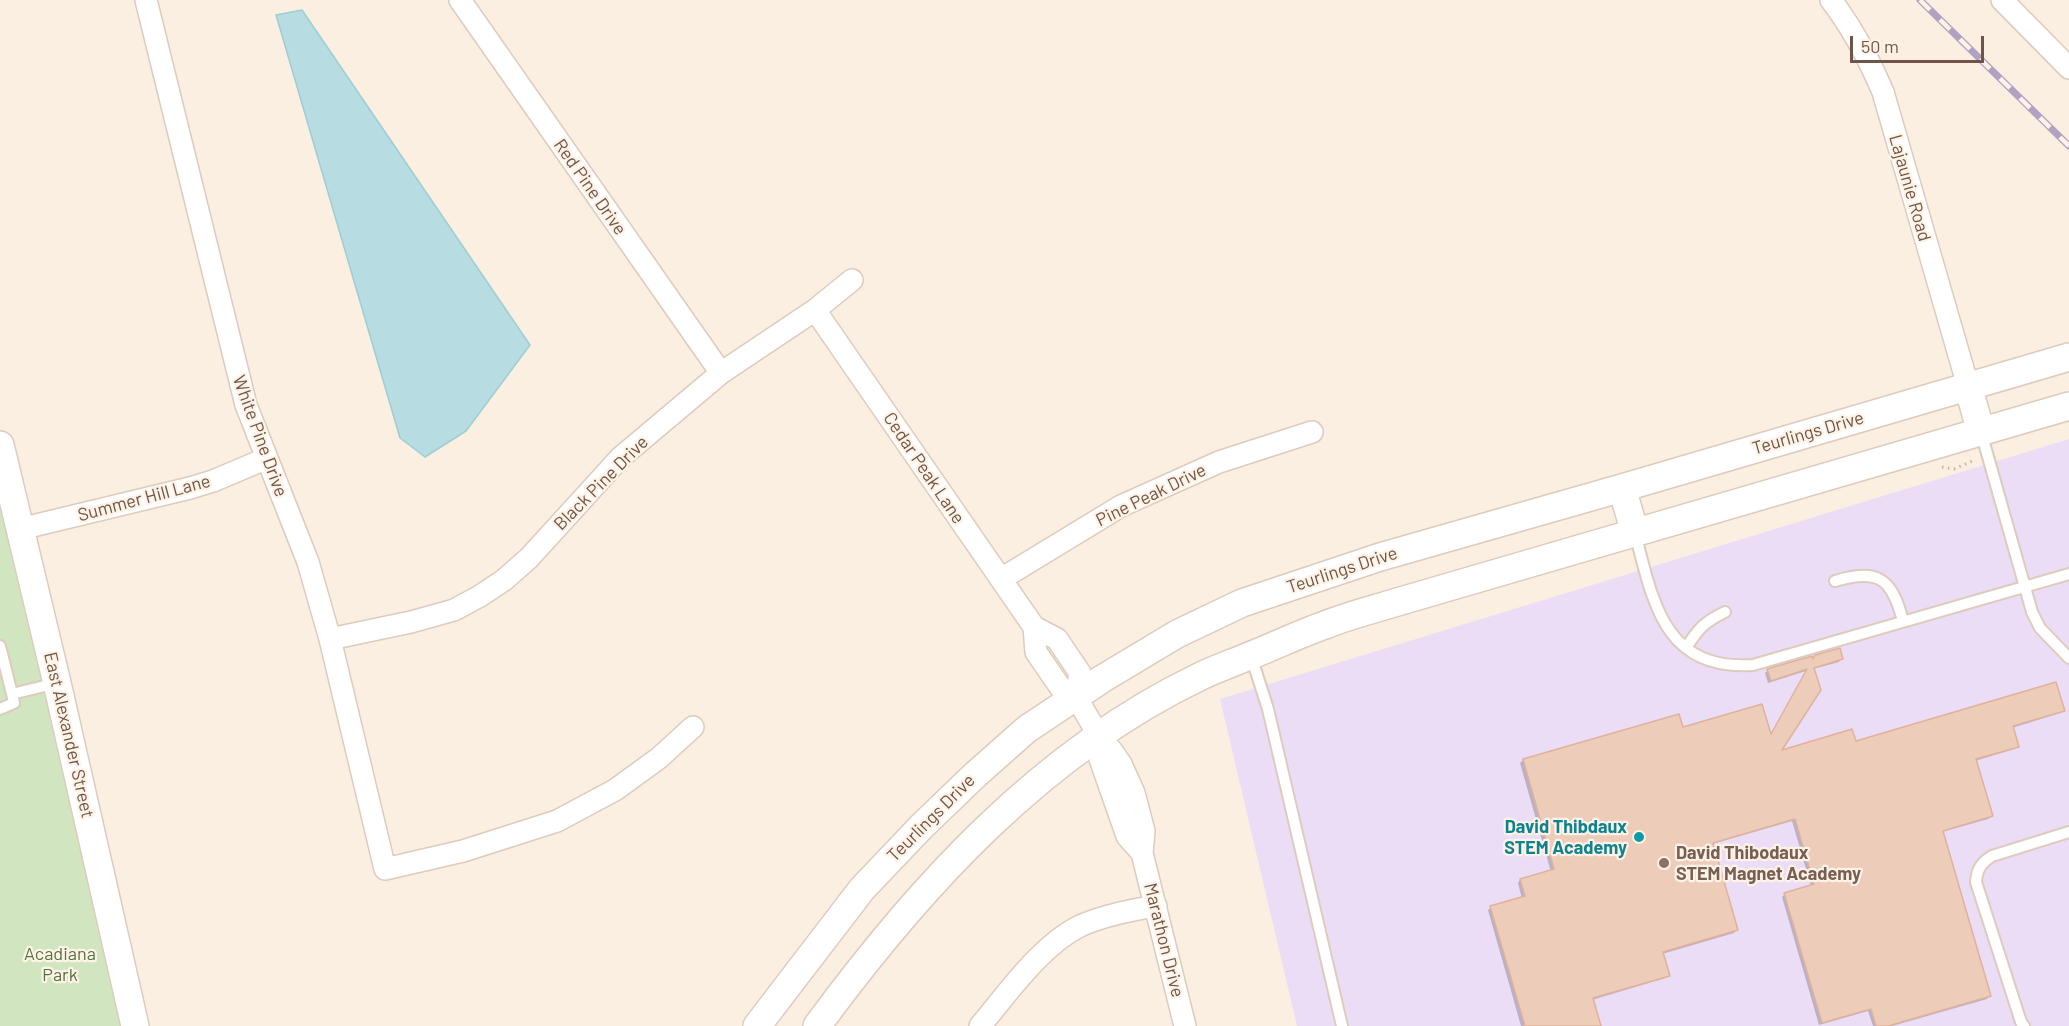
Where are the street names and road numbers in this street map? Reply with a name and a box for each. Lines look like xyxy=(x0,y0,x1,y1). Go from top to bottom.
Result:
street label: Lajaunie Road xyxy=(1884,132,1936,244)
street label: Red Pine Drive xyxy=(549,135,631,239)
street label: White Pine Drive xyxy=(228,372,292,500)
street label: Teurlings Drive xyxy=(1750,407,1866,459)
street label: Cedar Peak Lane xyxy=(879,408,969,528)
street label: Black Pine Drive xyxy=(549,431,653,535)
street label: Pine Peak Drive xyxy=(1092,459,1210,531)
street label: Summer Hill Lane xyxy=(75,470,213,526)
street label: Teurlings Drive xyxy=(1284,542,1400,598)
street label: East Alexander Street xyxy=(39,650,99,820)
street label: Teurlings Drive xyxy=(883,770,979,866)
street label: Marathon Drive xyxy=(1139,881,1189,999)

